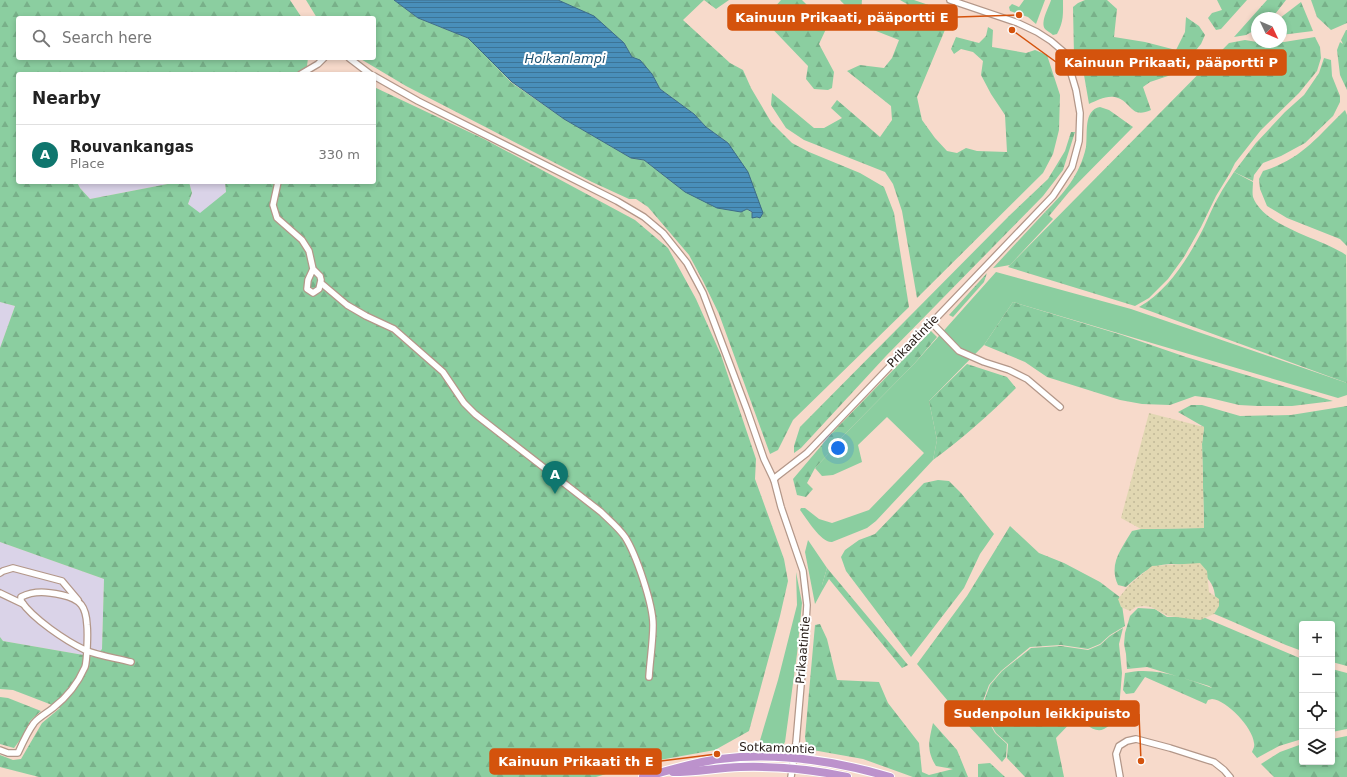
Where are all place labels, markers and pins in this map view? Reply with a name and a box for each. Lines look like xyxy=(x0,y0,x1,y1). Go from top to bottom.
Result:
callout: Kainuun Prikaati, pääportti E xyxy=(728,5,957,30)
callout: Kainuun Prikaati, pääportti P xyxy=(1056,50,1286,75)
pin: A xyxy=(542,461,568,494)
callout: Sudenpolun leikkipuisto xyxy=(945,701,1139,726)
callout: Kainuun Prikaati th E xyxy=(490,749,661,774)

